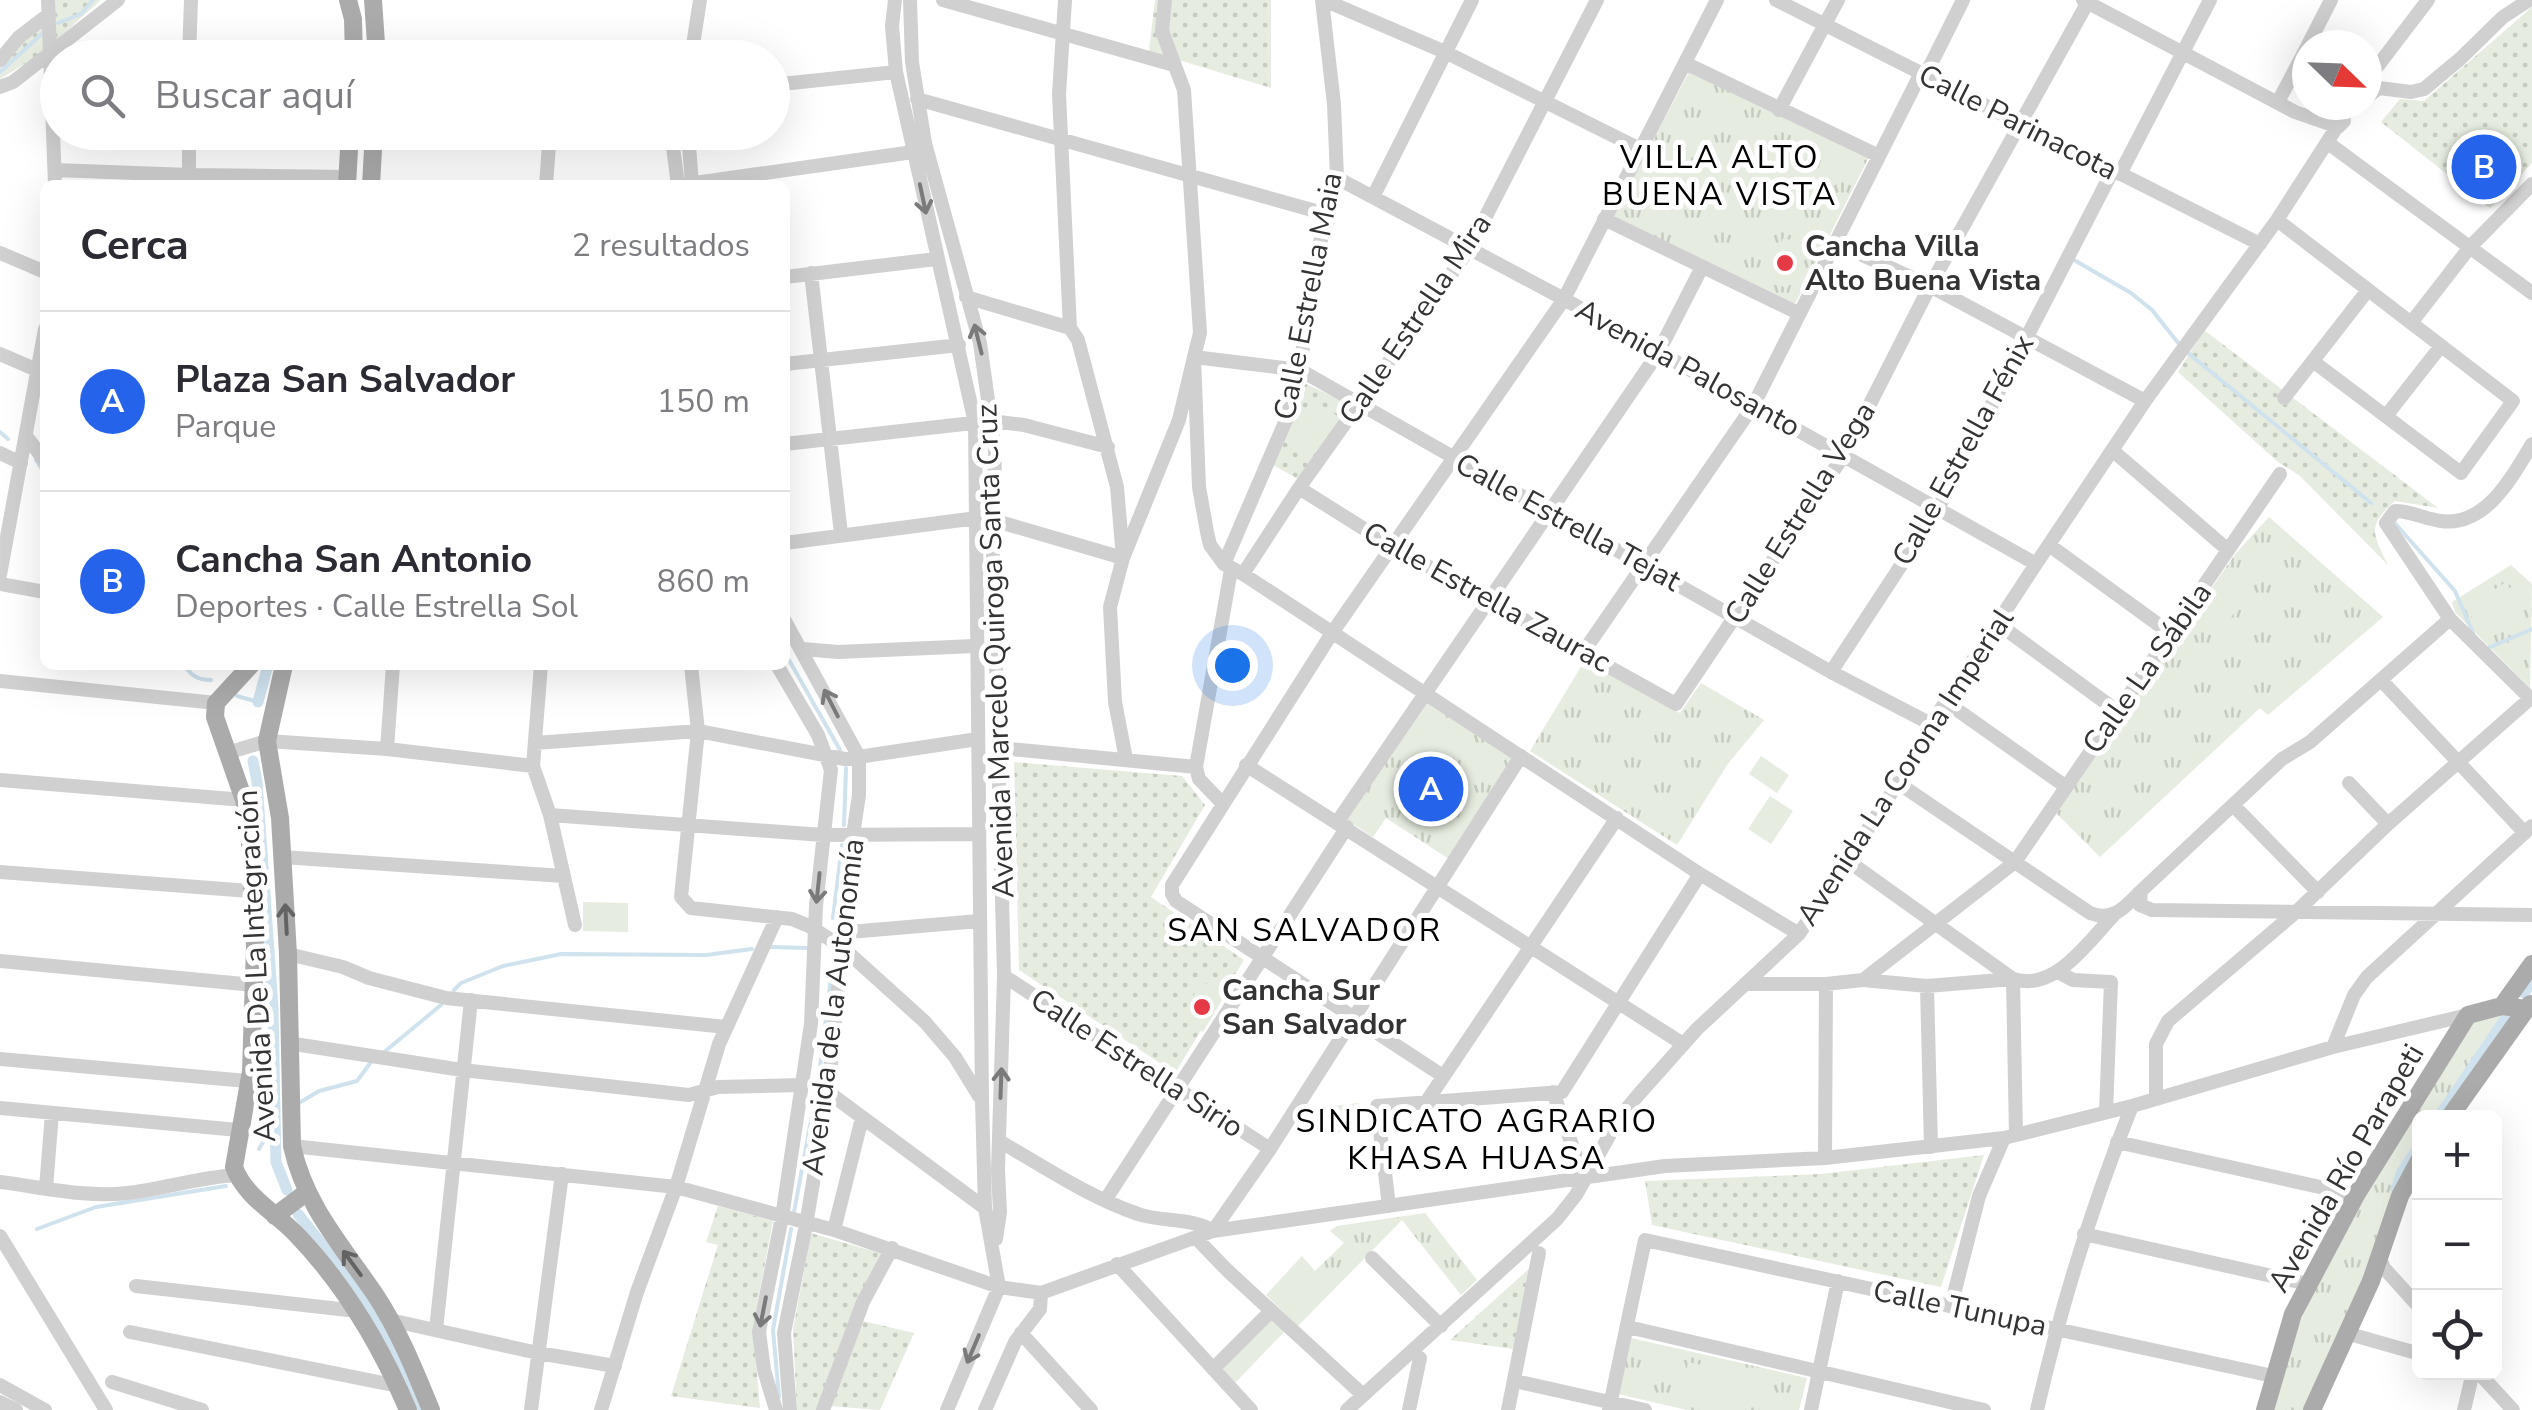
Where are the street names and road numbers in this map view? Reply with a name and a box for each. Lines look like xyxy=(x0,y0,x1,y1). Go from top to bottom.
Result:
street label: Calle Parinacota xyxy=(1911,55,2124,190)
street label: Calle Estrella Maia xyxy=(1264,169,1353,423)
street label: Calle Estrella Mira xyxy=(1330,206,1501,433)
street label: Avenida Palosanto xyxy=(1568,290,1808,447)
street label: Calle Estrella Fénix xyxy=(1883,327,2044,573)
street label: Calle Estrella Vega xyxy=(1715,394,1885,632)
street label: Avenida Marcelo Quiroga Santa Cruz xyxy=(966,403,1025,899)
street label: Calle Estrella Tejat xyxy=(1448,443,1688,602)
street label: Calle Estrella Zaurac xyxy=(1356,512,1618,683)
street label: Calle La Sábila xyxy=(2073,574,2222,762)
street label: Avenida La Corona Imperial xyxy=(1787,601,2024,934)
street label: Avenida De La Integración xyxy=(227,789,286,1143)
street label: Avenida de la Autonomía xyxy=(792,836,875,1178)
street label: Calle Estrella Sirio xyxy=(1022,979,1251,1148)
street label: Avenida Río Parapeti xyxy=(2259,1037,2434,1300)
street label: Calle Tunupa xyxy=(1869,1270,2051,1347)

